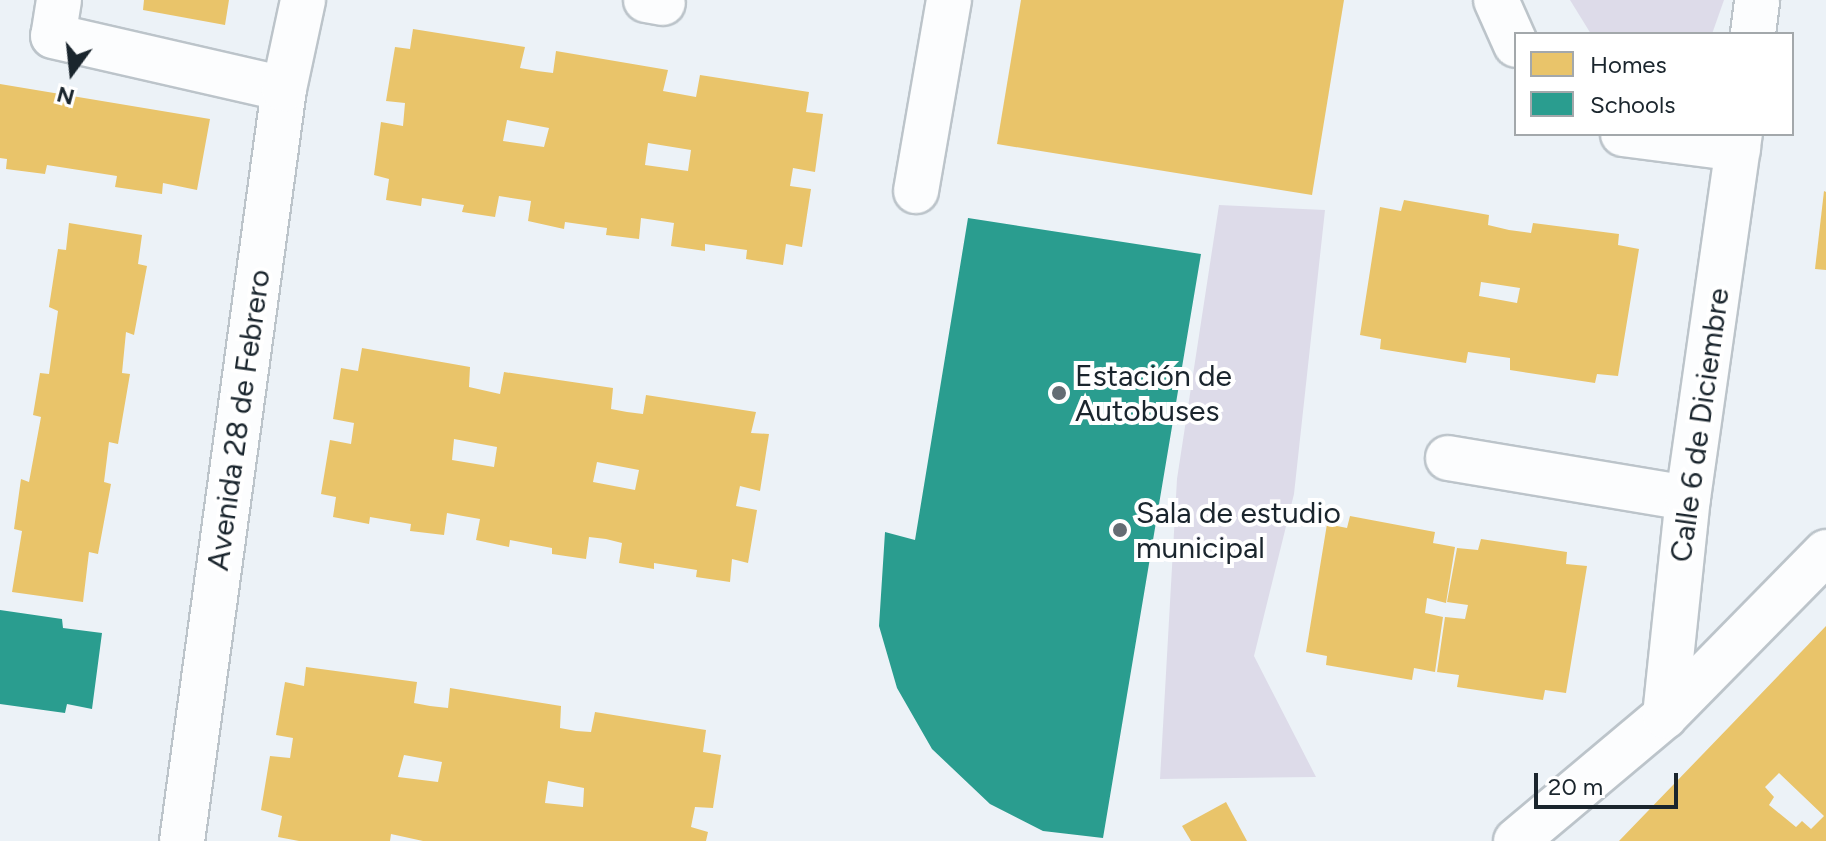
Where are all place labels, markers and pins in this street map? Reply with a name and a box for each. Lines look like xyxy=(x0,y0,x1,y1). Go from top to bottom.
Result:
place label: Estación de Autobuses xyxy=(1075,358,1232,428)
marker: Estación de Autobuses xyxy=(1050,384,1068,402)
place label: Sala de estudio municipal xyxy=(1136,495,1341,566)
marker: Sala de estudio municipal xyxy=(1111,521,1129,539)

